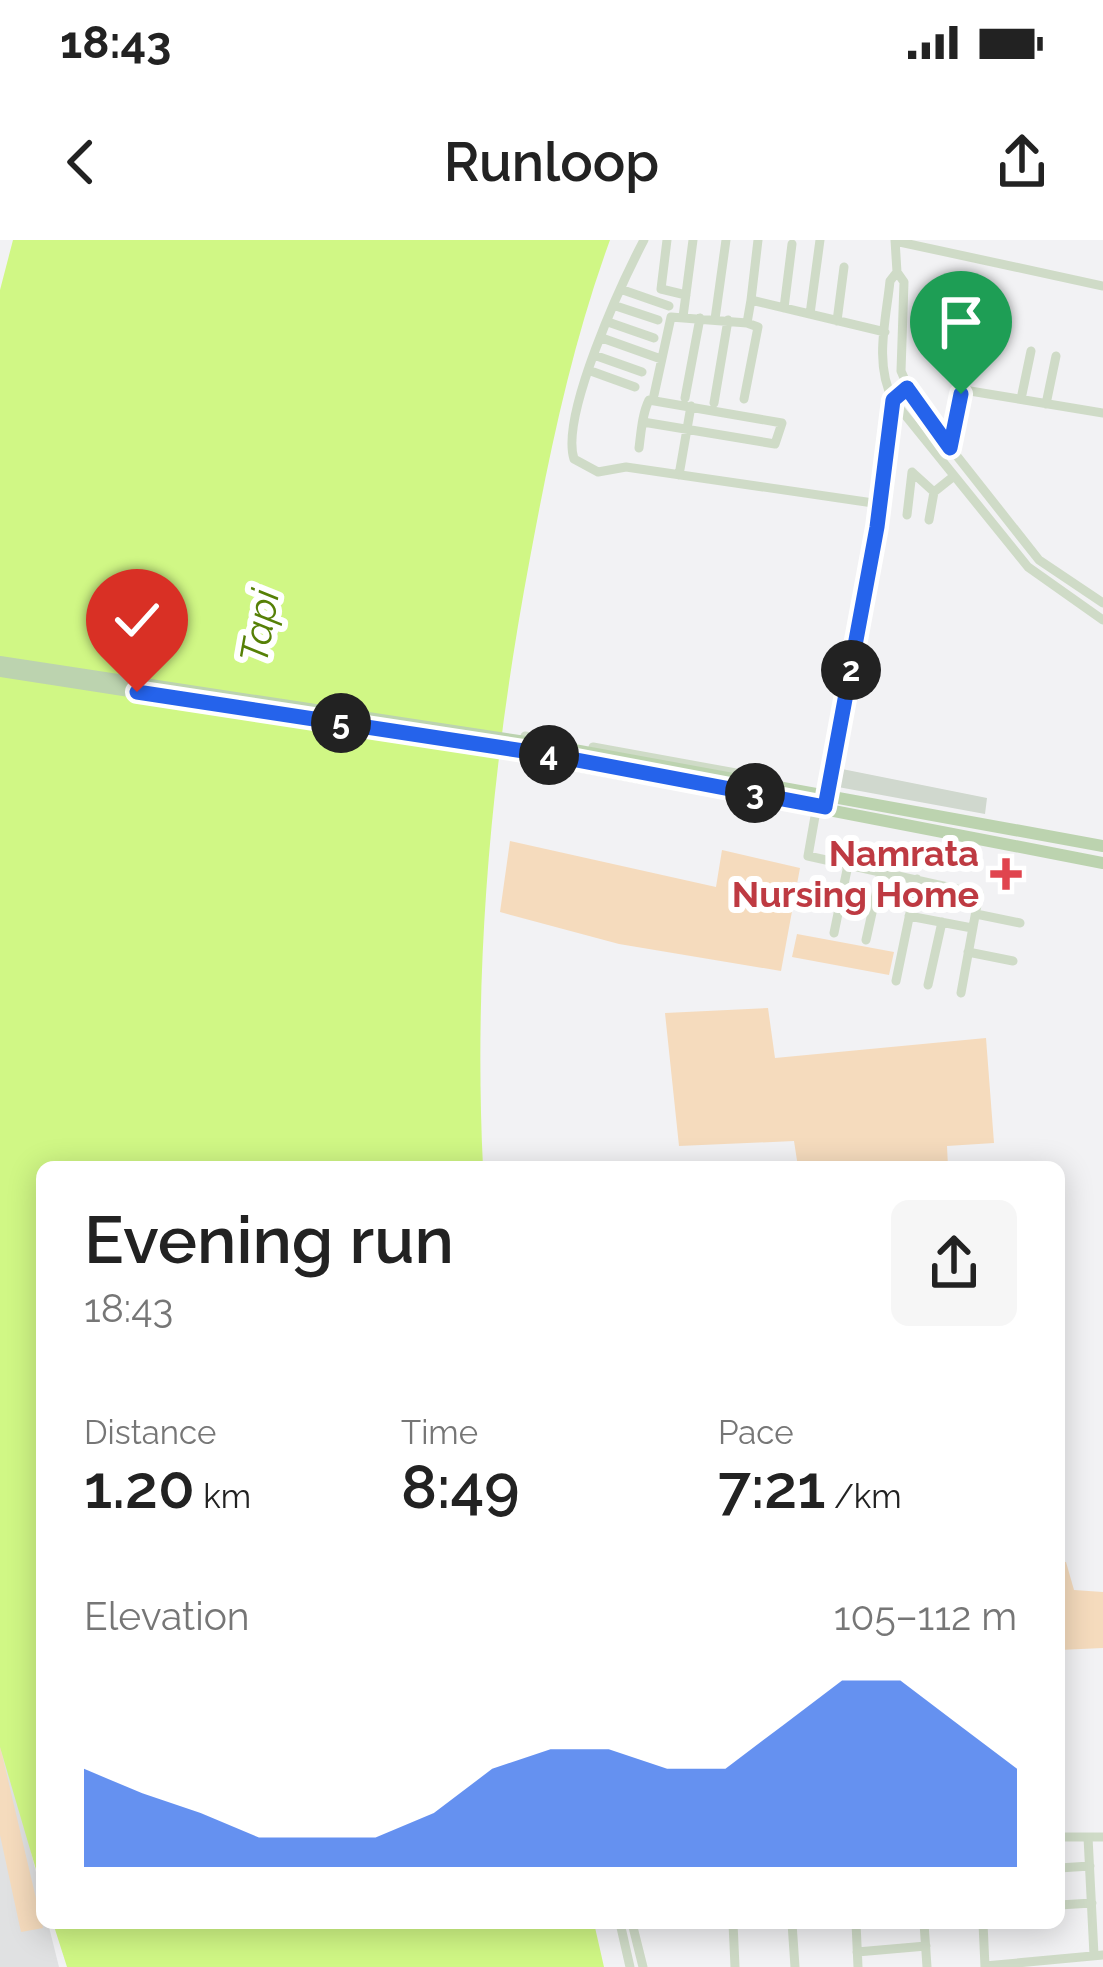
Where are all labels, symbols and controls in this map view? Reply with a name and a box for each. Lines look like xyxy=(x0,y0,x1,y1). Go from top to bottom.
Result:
text: 18:43 xyxy=(60,16,171,69)
icon: back xyxy=(48,129,114,195)
icon: share xyxy=(989,129,1055,195)
text: Runloop xyxy=(444,130,659,194)
pin xyxy=(910,271,1012,394)
icon: arrive xyxy=(928,289,994,355)
pin xyxy=(86,569,188,692)
water label: Tapi xyxy=(230,584,288,666)
icon: check xyxy=(104,587,170,653)
pin: 2 xyxy=(821,640,881,700)
text: 2 xyxy=(842,650,860,689)
pin: 5 xyxy=(311,693,371,753)
text: 5 xyxy=(332,703,350,742)
pin: 4 xyxy=(519,725,579,785)
text: 4 xyxy=(540,735,558,774)
pin: 3 xyxy=(725,763,785,823)
text: 3 xyxy=(746,773,764,812)
place label: Namrata Nursing Home xyxy=(732,832,979,915)
marker: Namrata Nursing Home xyxy=(990,858,1022,890)
button: share xyxy=(891,1200,1017,1326)
text: Evening run xyxy=(84,1201,454,1278)
text: 18:43 xyxy=(84,1285,173,1331)
text: Distance xyxy=(84,1413,216,1452)
text: Time xyxy=(401,1413,478,1452)
text: Pace xyxy=(718,1413,794,1452)
text: 1.20 xyxy=(84,1452,195,1522)
text: 8:49 xyxy=(401,1452,520,1522)
text: 7:21 xyxy=(718,1452,825,1522)
text: km xyxy=(195,1477,251,1516)
text: /km xyxy=(825,1477,902,1516)
text: Elevation xyxy=(84,1593,250,1639)
text: 105–112 m xyxy=(834,1593,1017,1639)

